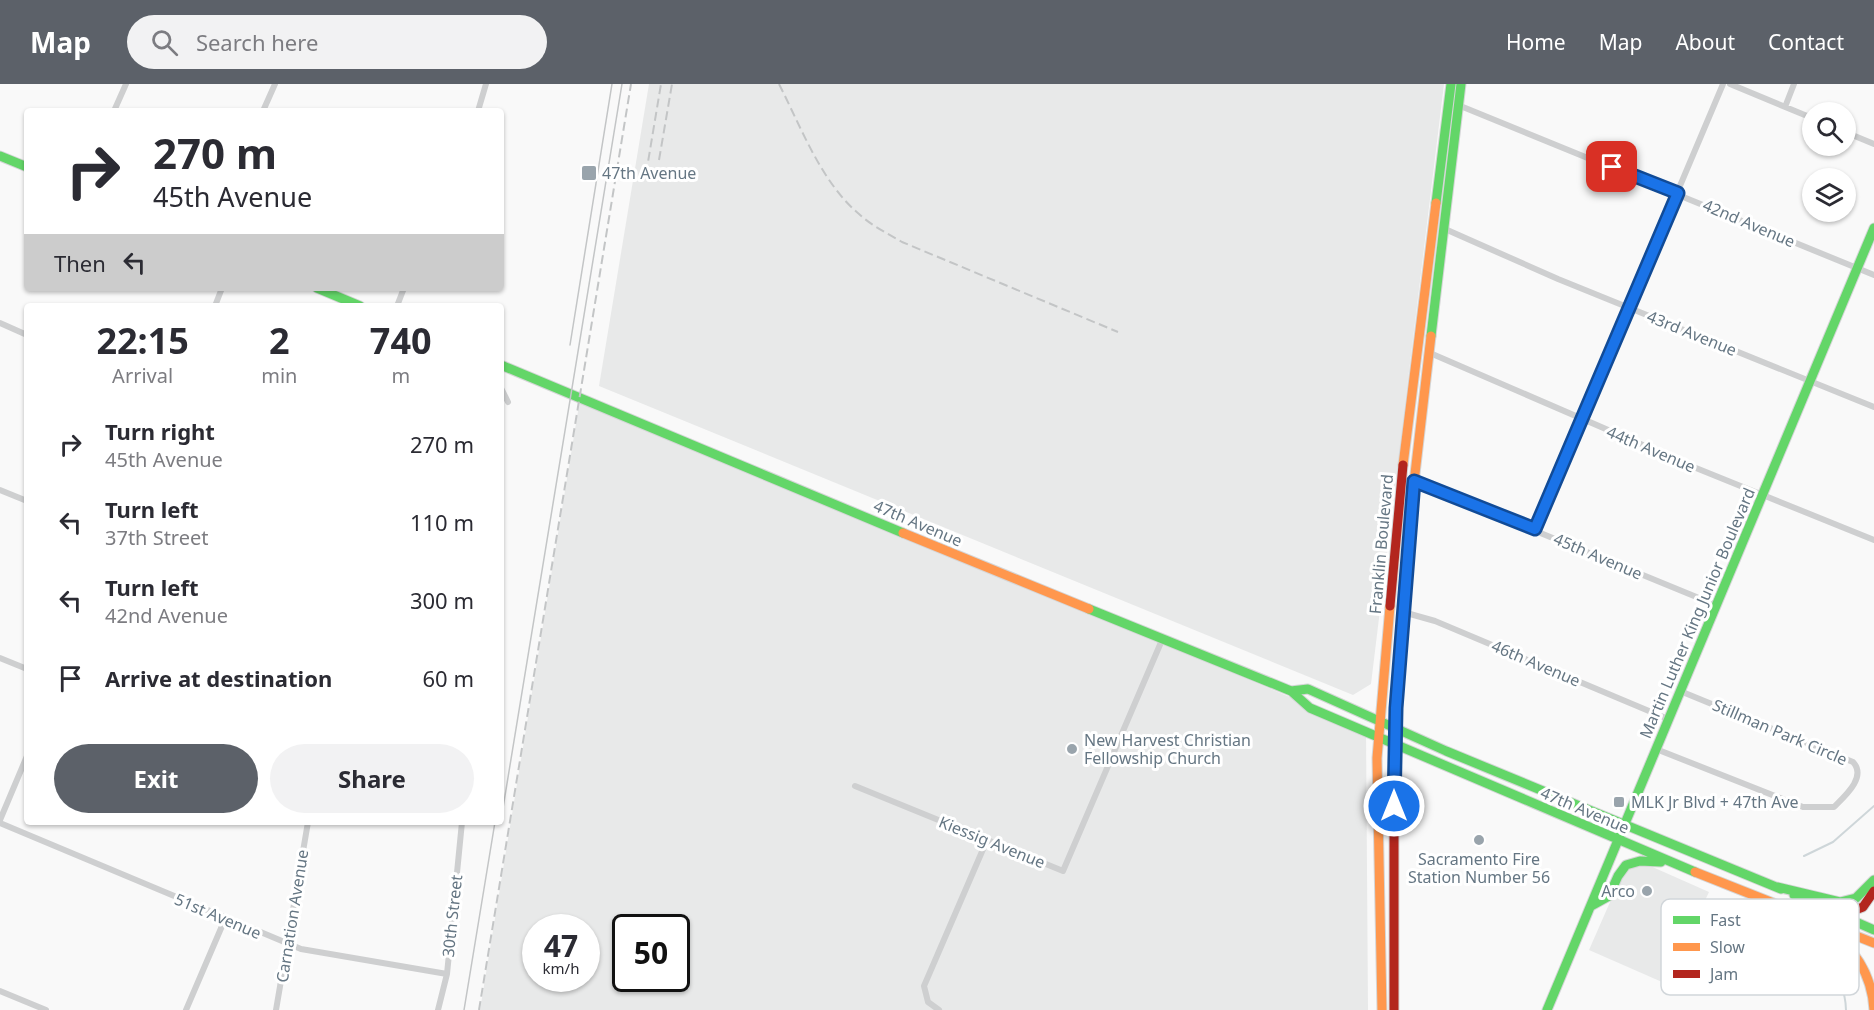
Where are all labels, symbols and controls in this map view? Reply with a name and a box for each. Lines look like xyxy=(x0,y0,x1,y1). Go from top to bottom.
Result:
search box xyxy=(127,15,547,69)
text: Map xyxy=(30,23,91,61)
icon: search xyxy=(148,26,181,59)
text: Search here xyxy=(196,27,318,57)
text: Home xyxy=(1506,28,1566,56)
text: Map xyxy=(1599,28,1642,56)
text: About xyxy=(1675,28,1735,56)
text: Contact xyxy=(1768,28,1844,56)
map controls xyxy=(1802,102,1856,222)
button: search xyxy=(1802,102,1856,156)
text: 270 m xyxy=(153,124,277,181)
icon: right xyxy=(54,132,132,210)
pin xyxy=(1586,141,1637,192)
icon: arrive xyxy=(1595,150,1628,183)
place label: 47th Avenue xyxy=(602,162,696,184)
marker: 47th Avenue xyxy=(580,164,598,182)
button: layers xyxy=(1802,168,1856,222)
text: 45th Avenue xyxy=(153,178,312,215)
street label: 42nd Avenue xyxy=(1699,194,1799,252)
icon: left xyxy=(118,246,151,279)
text: Then xyxy=(54,248,106,278)
street label: 43rd Avenue xyxy=(1644,305,1740,361)
text: 22:15 xyxy=(96,316,189,365)
text: 2 xyxy=(269,316,290,365)
text: 740 xyxy=(370,316,432,365)
text: Arrival xyxy=(112,362,173,389)
text: min xyxy=(261,362,297,389)
text: m xyxy=(391,362,410,389)
text: Turn right xyxy=(105,416,215,446)
street label: 44th Avenue xyxy=(1603,420,1699,478)
icon: right xyxy=(54,428,87,461)
text: 270 m xyxy=(410,429,474,459)
text: 45th Avenue xyxy=(105,446,223,473)
street label: Franklin Boulevard xyxy=(1364,473,1398,615)
street label: Martin Luther King Junior Boulevard xyxy=(1634,484,1760,742)
text: Turn left xyxy=(105,494,199,524)
street label: 47th Avenue xyxy=(870,494,966,552)
icon: left xyxy=(54,506,87,539)
text: 110 m xyxy=(410,507,474,537)
text: 37th Street xyxy=(105,524,209,551)
street label: 45th Avenue xyxy=(1550,527,1646,585)
text: Turn left xyxy=(105,572,199,602)
icon: left xyxy=(54,584,87,617)
text: 300 m xyxy=(410,585,474,615)
text: 42nd Avenue xyxy=(105,602,228,629)
street label: 46th Avenue xyxy=(1488,634,1584,692)
icon: arrive xyxy=(54,662,87,695)
text: Arrive at destination xyxy=(105,663,332,693)
text: 60 m xyxy=(423,663,474,693)
street label: Stillman Park Circle xyxy=(1709,694,1851,770)
place label: New Harvest Christian Fellowship Church xyxy=(1084,729,1251,769)
marker: New Harvest Christian Fellowship Church xyxy=(1065,742,1079,756)
button: Exit xyxy=(54,744,258,813)
button: Share xyxy=(270,744,474,813)
position arrow xyxy=(1362,774,1426,838)
street label: 47th Avenue xyxy=(1537,781,1633,839)
place label: MLK Jr Blvd + 47th Ave xyxy=(1631,791,1799,813)
marker: MLK Jr Blvd + 47th Ave xyxy=(1612,795,1626,809)
street label: Kiessig Avenue xyxy=(936,811,1048,873)
marker: Sacramento Fire Station Number 56 xyxy=(1472,833,1486,847)
street label: Carnation Avenue xyxy=(271,848,313,984)
place label: Sacramento Fire Station Number 56 xyxy=(1408,848,1550,888)
street label: 30th Street xyxy=(437,873,467,958)
place label: Arco xyxy=(1601,880,1635,902)
marker: Arco xyxy=(1640,884,1654,898)
street label: 51st Avenue xyxy=(171,888,265,944)
legend xyxy=(1661,899,1859,995)
text: Fast xyxy=(1710,909,1741,931)
speed limit sign: 50 xyxy=(612,914,690,992)
text: 47 xyxy=(544,925,578,966)
text: Slow xyxy=(1710,936,1745,958)
text: km/h xyxy=(543,958,579,978)
text: Jam xyxy=(1708,963,1738,985)

